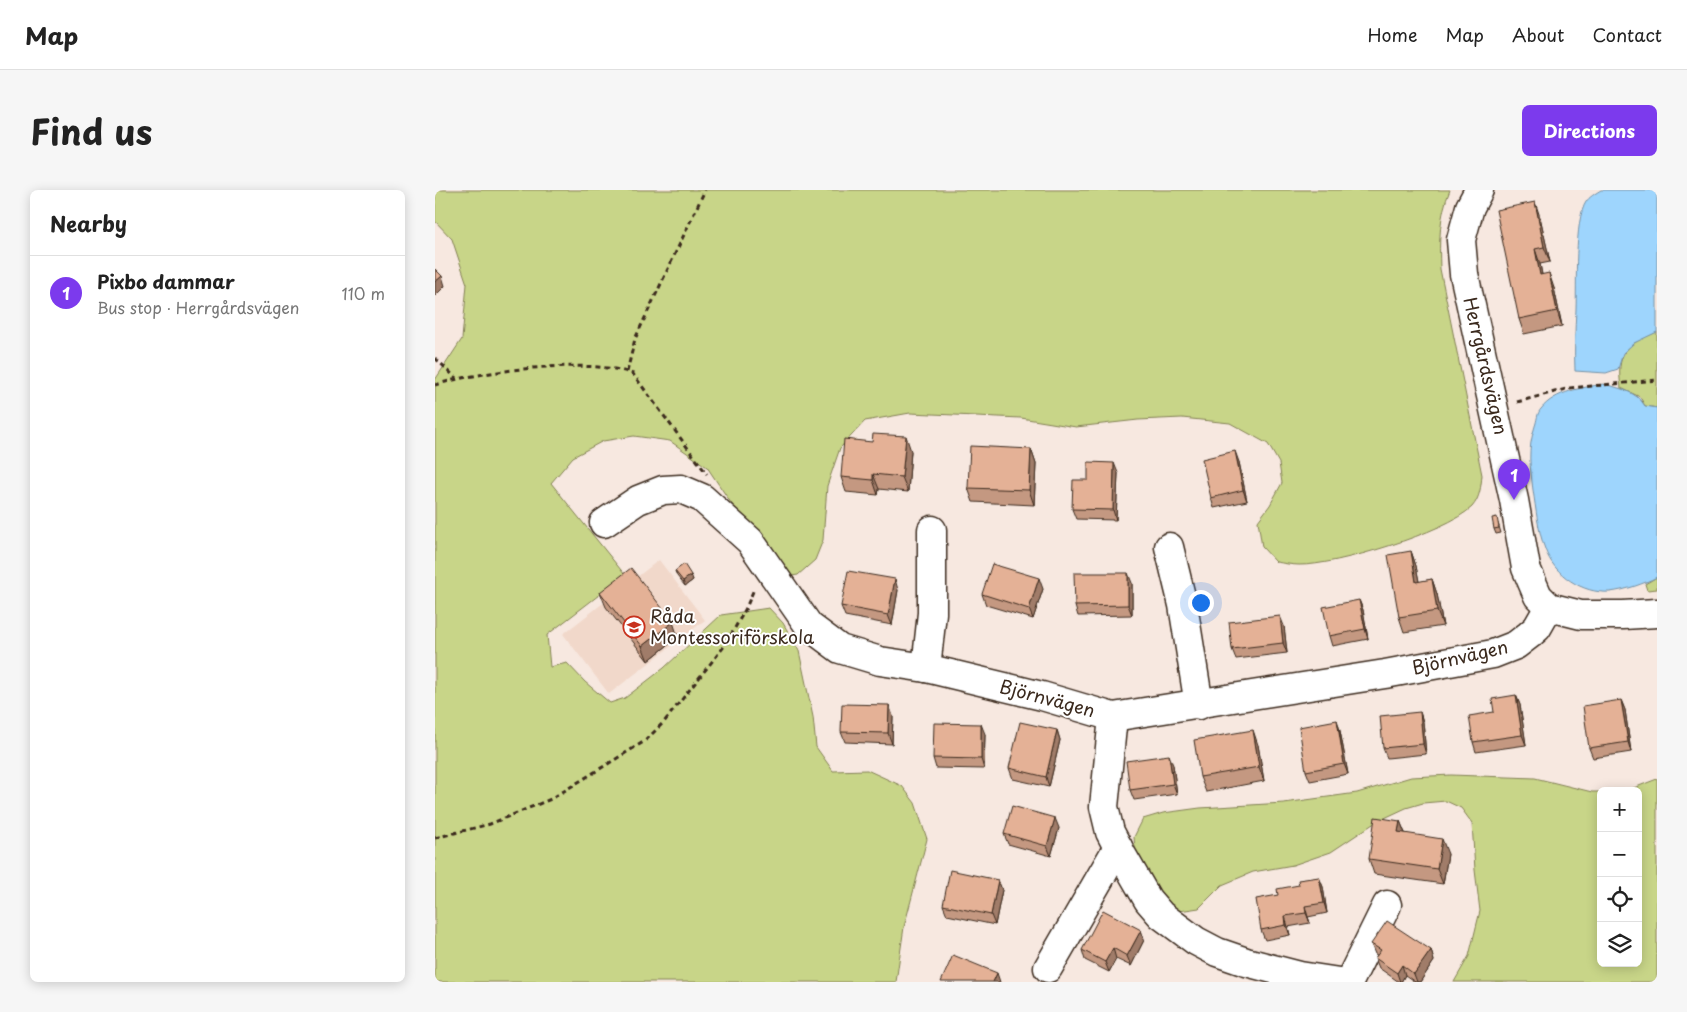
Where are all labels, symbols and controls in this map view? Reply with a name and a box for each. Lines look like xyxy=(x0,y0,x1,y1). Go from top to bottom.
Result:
text: Map xyxy=(25,17,78,53)
text: Home xyxy=(1367,21,1417,48)
text: Map xyxy=(1445,21,1484,48)
text: About xyxy=(1512,21,1564,48)
text: Contact xyxy=(1592,21,1662,48)
text: Find us xyxy=(30,104,152,157)
button: Directions xyxy=(1522,105,1657,156)
text: Nearby xyxy=(50,207,127,239)
text: Pixbo dammar xyxy=(97,267,235,295)
text: 1 xyxy=(62,281,70,305)
text: 110 m xyxy=(342,281,385,305)
street label: Herrgårdsvägen xyxy=(1458,294,1515,437)
text: Bus stop · Herrgårdsvägen xyxy=(97,295,299,319)
pin: 1 xyxy=(1498,459,1530,500)
your location xyxy=(1188,590,1214,616)
place label: Råda Montessoriförskola xyxy=(650,602,815,650)
school or university icon: Råda Montessoriförskola xyxy=(622,615,646,639)
street label: Björnvägen xyxy=(1409,632,1510,681)
street label: Björnvägen xyxy=(997,672,1098,723)
map controls xyxy=(1597,787,1642,967)
button: + xyxy=(1597,787,1642,832)
button: − xyxy=(1597,832,1642,877)
button: locate xyxy=(1597,877,1642,922)
button: layers xyxy=(1597,922,1642,967)

